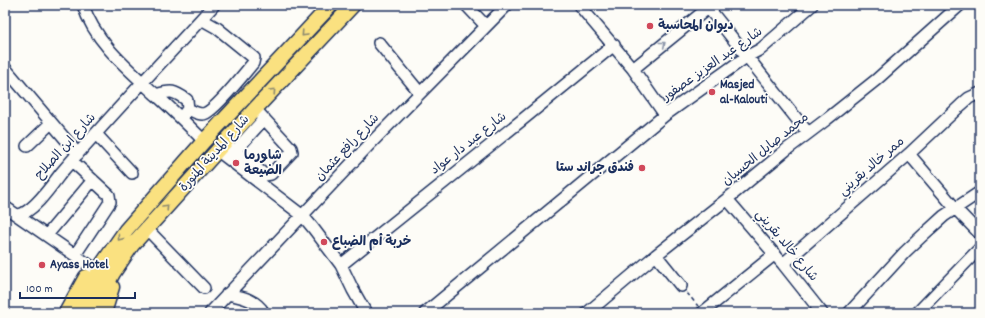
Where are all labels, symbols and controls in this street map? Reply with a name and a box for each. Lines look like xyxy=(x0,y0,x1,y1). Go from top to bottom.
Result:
place label: ديوان المحاسبة xyxy=(658,17,734,36)
marker: ديوان المحاسبة xyxy=(645,21,655,31)
street label: شارع عبد العزيز عصفور xyxy=(658,23,767,107)
one-way arrow xyxy=(302,29,309,36)
one-way arrow xyxy=(659,42,666,49)
place label: Masjed al-Kalouti xyxy=(720,76,768,110)
marker: Masjed al-Kalouti xyxy=(707,87,717,97)
one-way arrow xyxy=(268,88,275,95)
street label: شارع عبد دار عواد xyxy=(427,108,511,180)
street label: شارع ابن الصلاح xyxy=(31,109,101,185)
street label: محمد صايل الحسبان xyxy=(718,109,814,191)
street label: شارع رافع عثمان xyxy=(312,110,384,186)
street label: شارع المدينة المنورة xyxy=(175,111,255,197)
street label: ممر خالد بقريني xyxy=(835,133,909,201)
place label: شاورما الضيعة xyxy=(244,147,282,181)
marker: شاورما الضيعة xyxy=(231,158,241,168)
place label: فندق جراند ستا xyxy=(556,159,634,178)
marker: فندق جراند ستا xyxy=(637,163,647,173)
one-way arrow xyxy=(161,204,169,212)
street label: شارع خالد بقريني xyxy=(750,206,822,286)
place label: خربة أم الضباع xyxy=(332,232,412,252)
one-way arrow xyxy=(118,233,125,240)
marker: خربة أم الضباع xyxy=(319,237,329,247)
place label: Ayass Hotel xyxy=(50,256,109,275)
marker: Ayass Hotel xyxy=(37,260,47,270)
scale bar xyxy=(20,274,135,300)
text: 100 m xyxy=(26,281,53,298)

